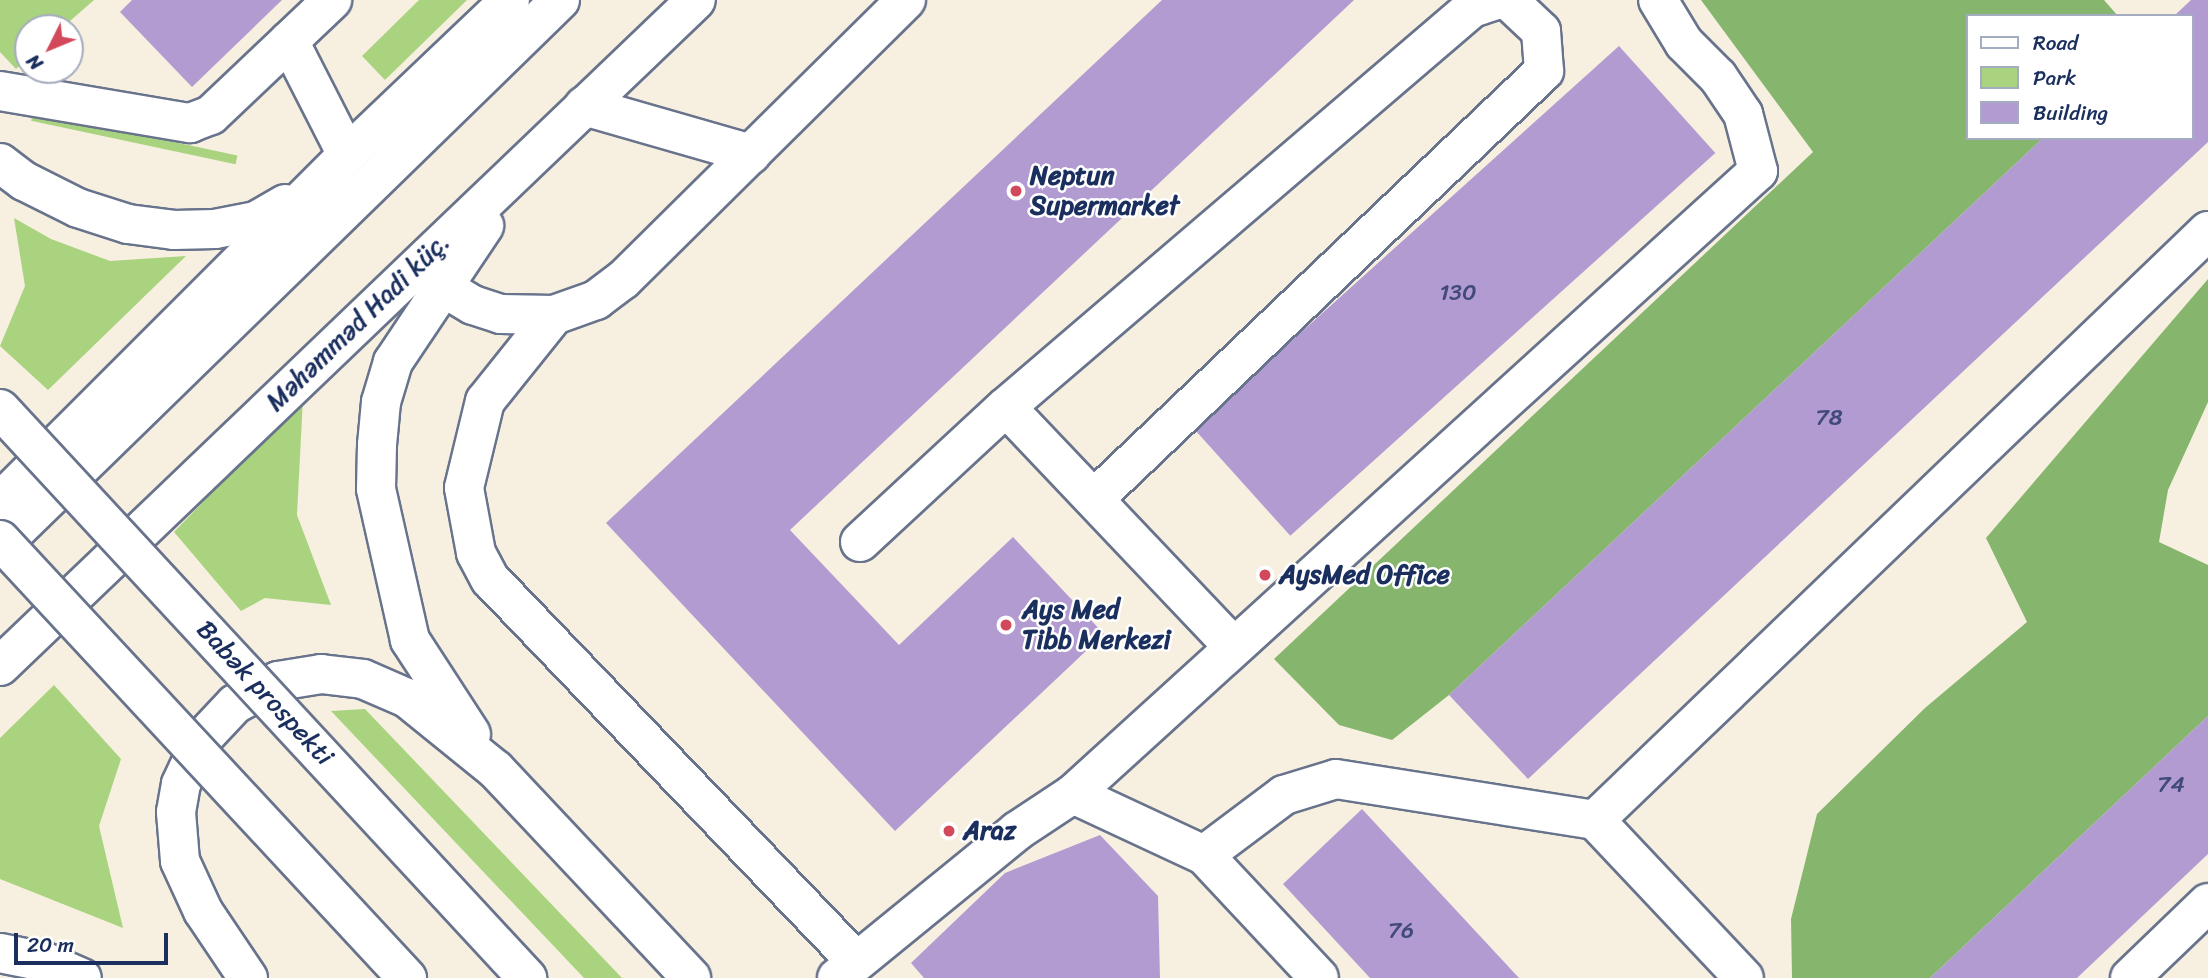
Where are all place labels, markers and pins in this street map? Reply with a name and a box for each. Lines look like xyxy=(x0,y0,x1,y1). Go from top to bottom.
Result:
place label: Neptun Supermarket xyxy=(1030,160,1179,222)
marker: Neptun Supermarket xyxy=(1008,183,1024,199)
place label: AysMed Office xyxy=(1279,559,1450,591)
marker: AysMed Office xyxy=(1257,567,1273,583)
place label: Ays Med Tibb Merkezi xyxy=(1022,594,1170,656)
marker: Ays Med Tibb Merkezi xyxy=(996,615,1016,635)
place label: Araz xyxy=(963,815,1016,847)
marker: Araz xyxy=(941,823,957,839)

